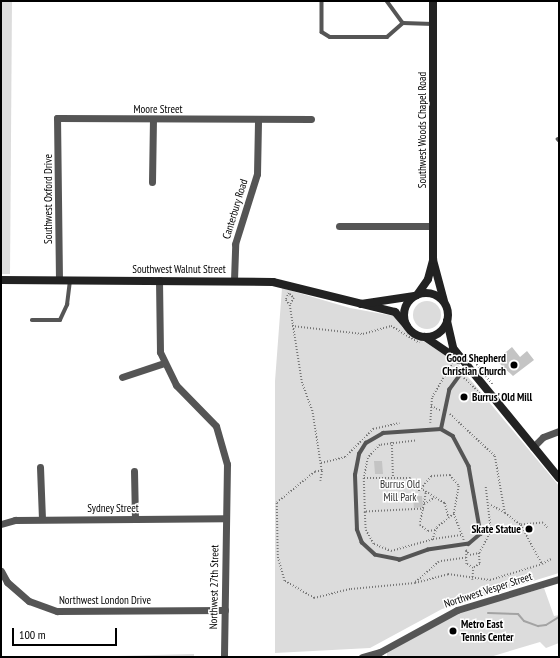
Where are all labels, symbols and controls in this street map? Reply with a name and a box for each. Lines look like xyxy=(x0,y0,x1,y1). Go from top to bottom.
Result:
street label: Southwest Woods Chapel Road xyxy=(415,72,429,188)
street label: Moore Street xyxy=(133,102,183,116)
street label: Southwest Oxford Drive xyxy=(41,154,55,244)
street label: Canterbury Road xyxy=(220,177,250,241)
street label: Southwest Walnut Street xyxy=(132,262,226,276)
place label: Good Shepherd Christian Church xyxy=(442,352,506,378)
marker: Good Shepherd Christian Church xyxy=(509,360,519,370)
place label: Burrus' Old Mill xyxy=(472,390,533,404)
marker: Burrus' Old Mill xyxy=(459,392,469,402)
park label: Burrus Old Mill Park xyxy=(380,478,420,504)
street label: Sydney Street xyxy=(87,501,139,515)
place label: Skate Statue xyxy=(472,522,521,536)
marker: Skate Statue xyxy=(524,524,534,534)
street label: Northwest 27th Street xyxy=(207,545,221,629)
street label: Northwest Vesper Street xyxy=(442,569,534,611)
street label: Northwest London Drive xyxy=(59,593,151,607)
place label: Metro East Tennis Center xyxy=(461,618,514,644)
scale bar xyxy=(14,620,119,646)
marker: Metro East Tennis Center xyxy=(448,626,458,636)
text: 100 m xyxy=(19,627,46,642)

